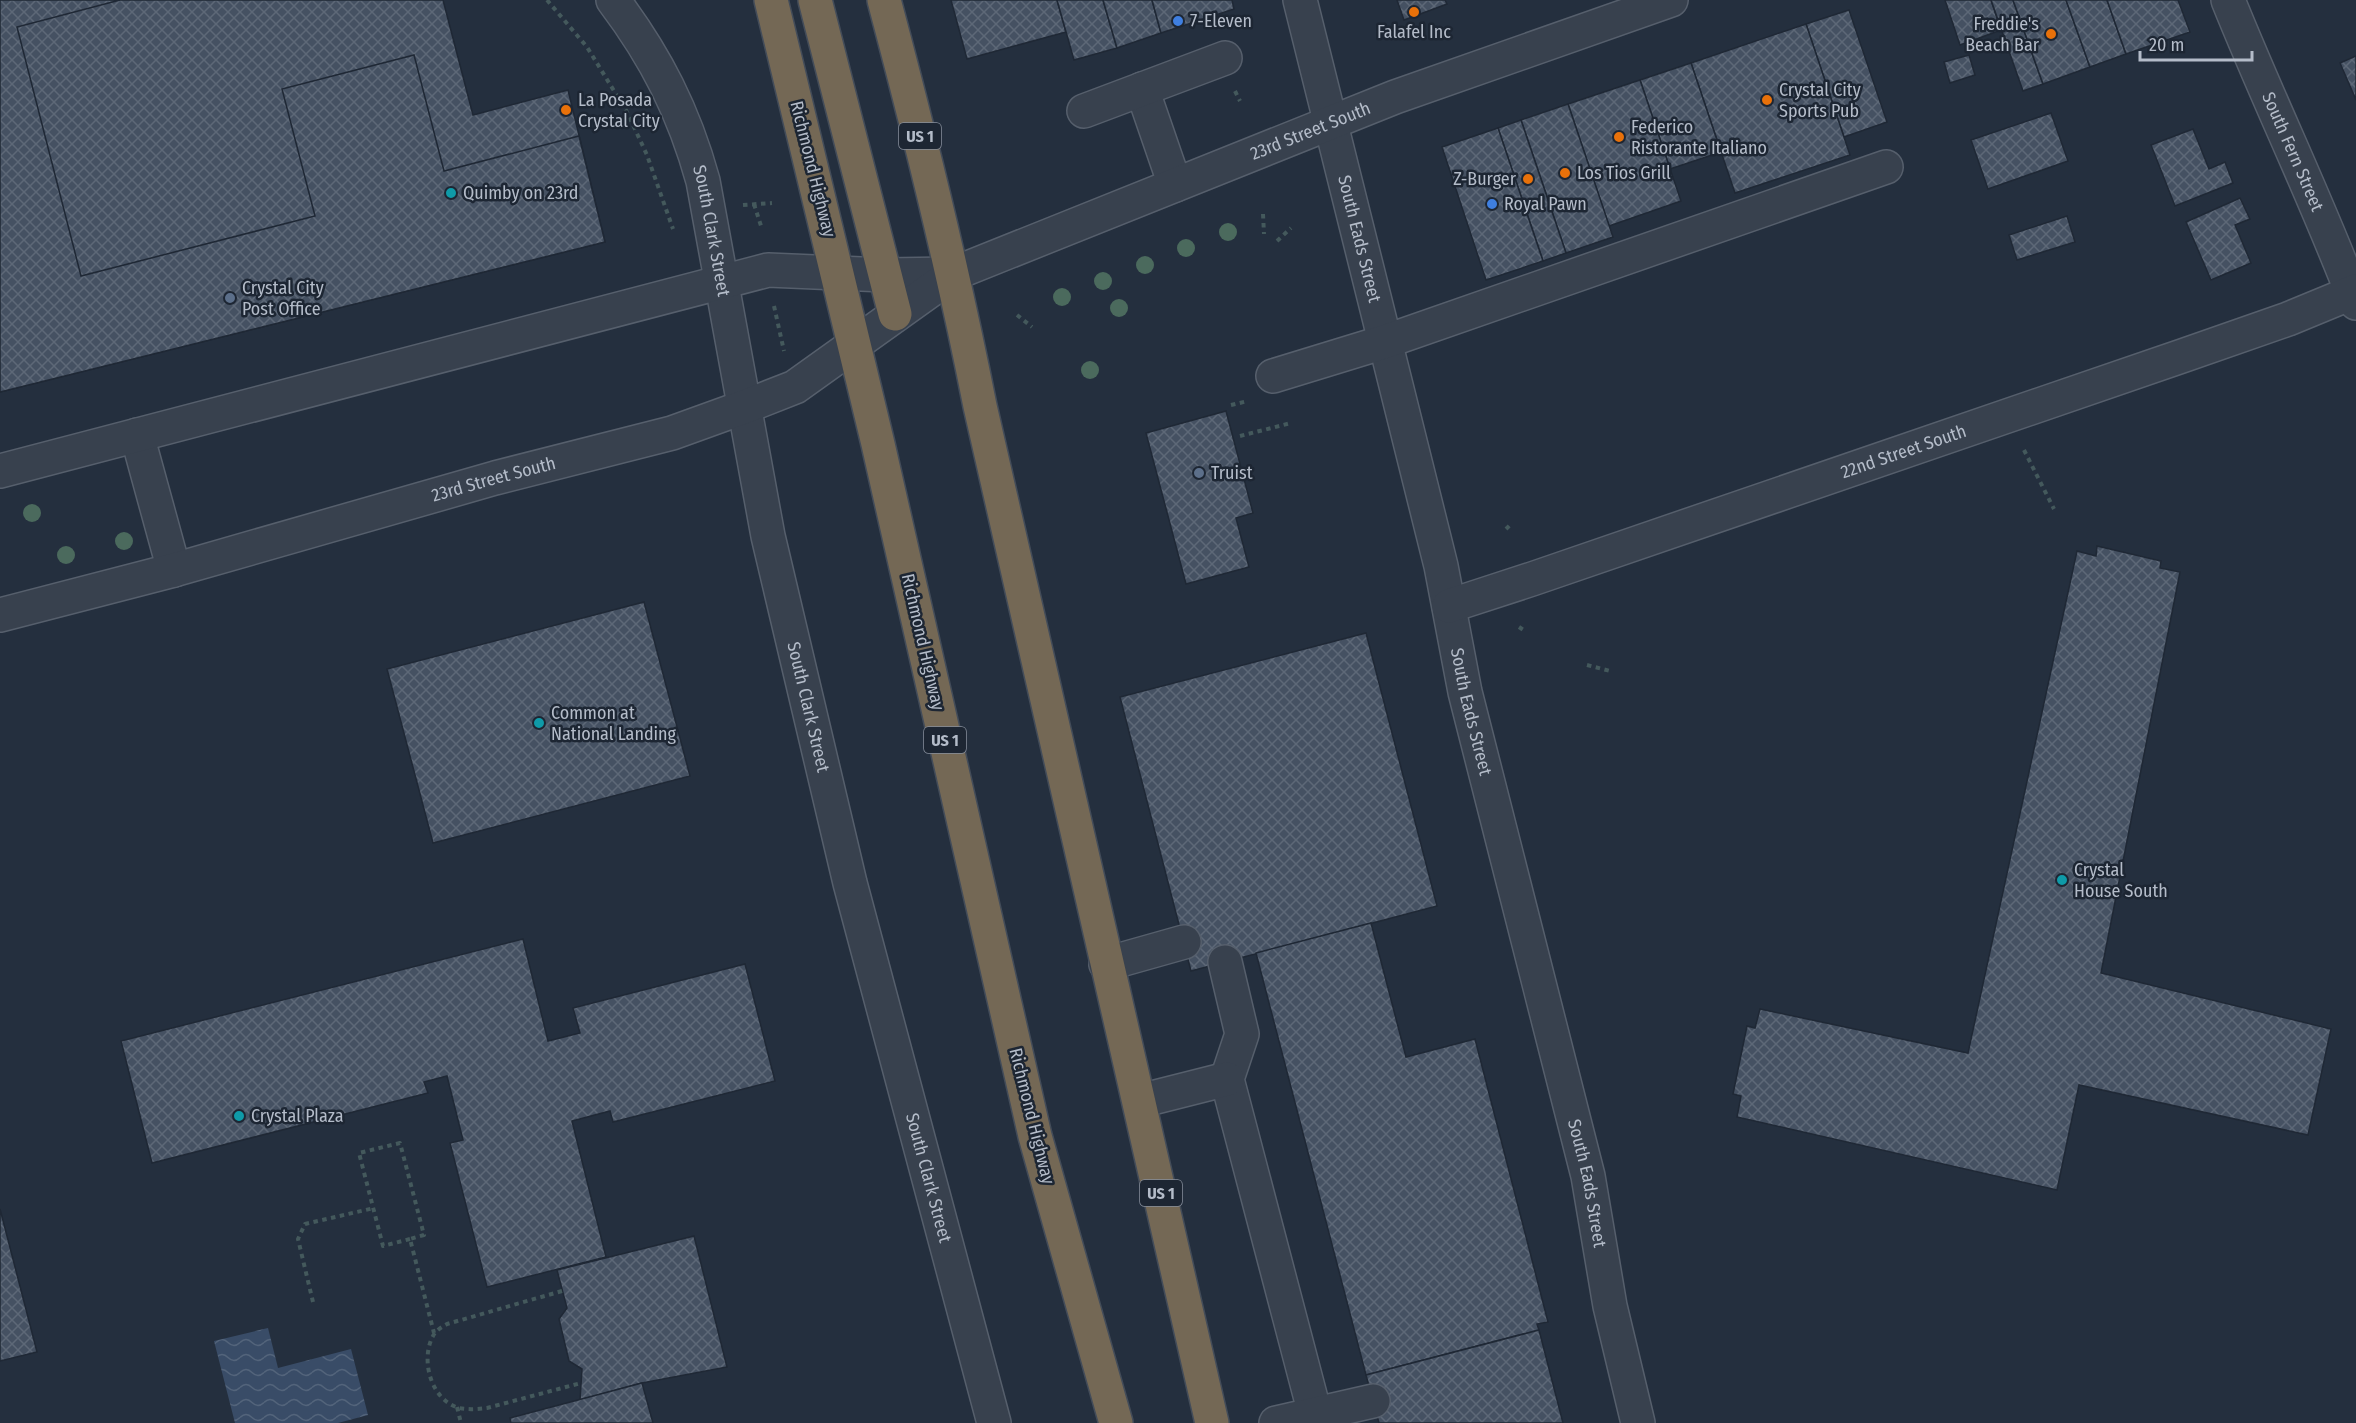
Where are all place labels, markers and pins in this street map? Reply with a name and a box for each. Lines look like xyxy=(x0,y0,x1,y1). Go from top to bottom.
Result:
marker: Falafel Inc xyxy=(1407,5,1421,19)
place label: 7-Eleven xyxy=(1190,10,1252,32)
place label: Freddie's Beach Bar xyxy=(1965,13,2040,56)
marker: 7-Eleven xyxy=(1171,14,1185,28)
place label: Falafel Inc xyxy=(1377,21,1451,43)
marker: Freddie's Beach Bar xyxy=(2044,27,2058,41)
place label: Crystal City Sports Pub xyxy=(1779,79,1861,122)
place label: La Posada Crystal City xyxy=(578,89,660,132)
marker: Crystal City Sports Pub xyxy=(1760,93,1774,107)
marker: La Posada Crystal City xyxy=(559,103,573,117)
place label: Federico Ristorante Italiano xyxy=(1631,116,1767,159)
marker: Federico Ristorante Italiano xyxy=(1612,130,1626,144)
place label: Los Tios Grill xyxy=(1577,162,1671,184)
marker: Los Tios Grill xyxy=(1558,166,1572,180)
place label: Z-Burger xyxy=(1453,168,1517,190)
marker: Z-Burger xyxy=(1521,172,1535,186)
place label: Quimby on 23rd xyxy=(463,182,579,204)
marker: Quimby on 23rd xyxy=(444,186,458,200)
place label: Royal Pawn xyxy=(1504,193,1587,215)
marker: Royal Pawn xyxy=(1485,197,1499,211)
place label: Crystal City Post Office xyxy=(242,277,324,320)
marker: Crystal City Post Office xyxy=(223,291,237,305)
place label: Truist xyxy=(1211,462,1253,484)
marker: Truist xyxy=(1192,466,1206,480)
place label: Common at National Landing xyxy=(551,702,677,745)
marker: Common at National Landing xyxy=(532,716,546,730)
place label: Crystal House South xyxy=(2074,859,2168,902)
marker: Crystal House South xyxy=(2055,873,2069,887)
place label: Crystal Plaza xyxy=(251,1105,344,1127)
marker: Crystal Plaza xyxy=(232,1109,246,1123)

